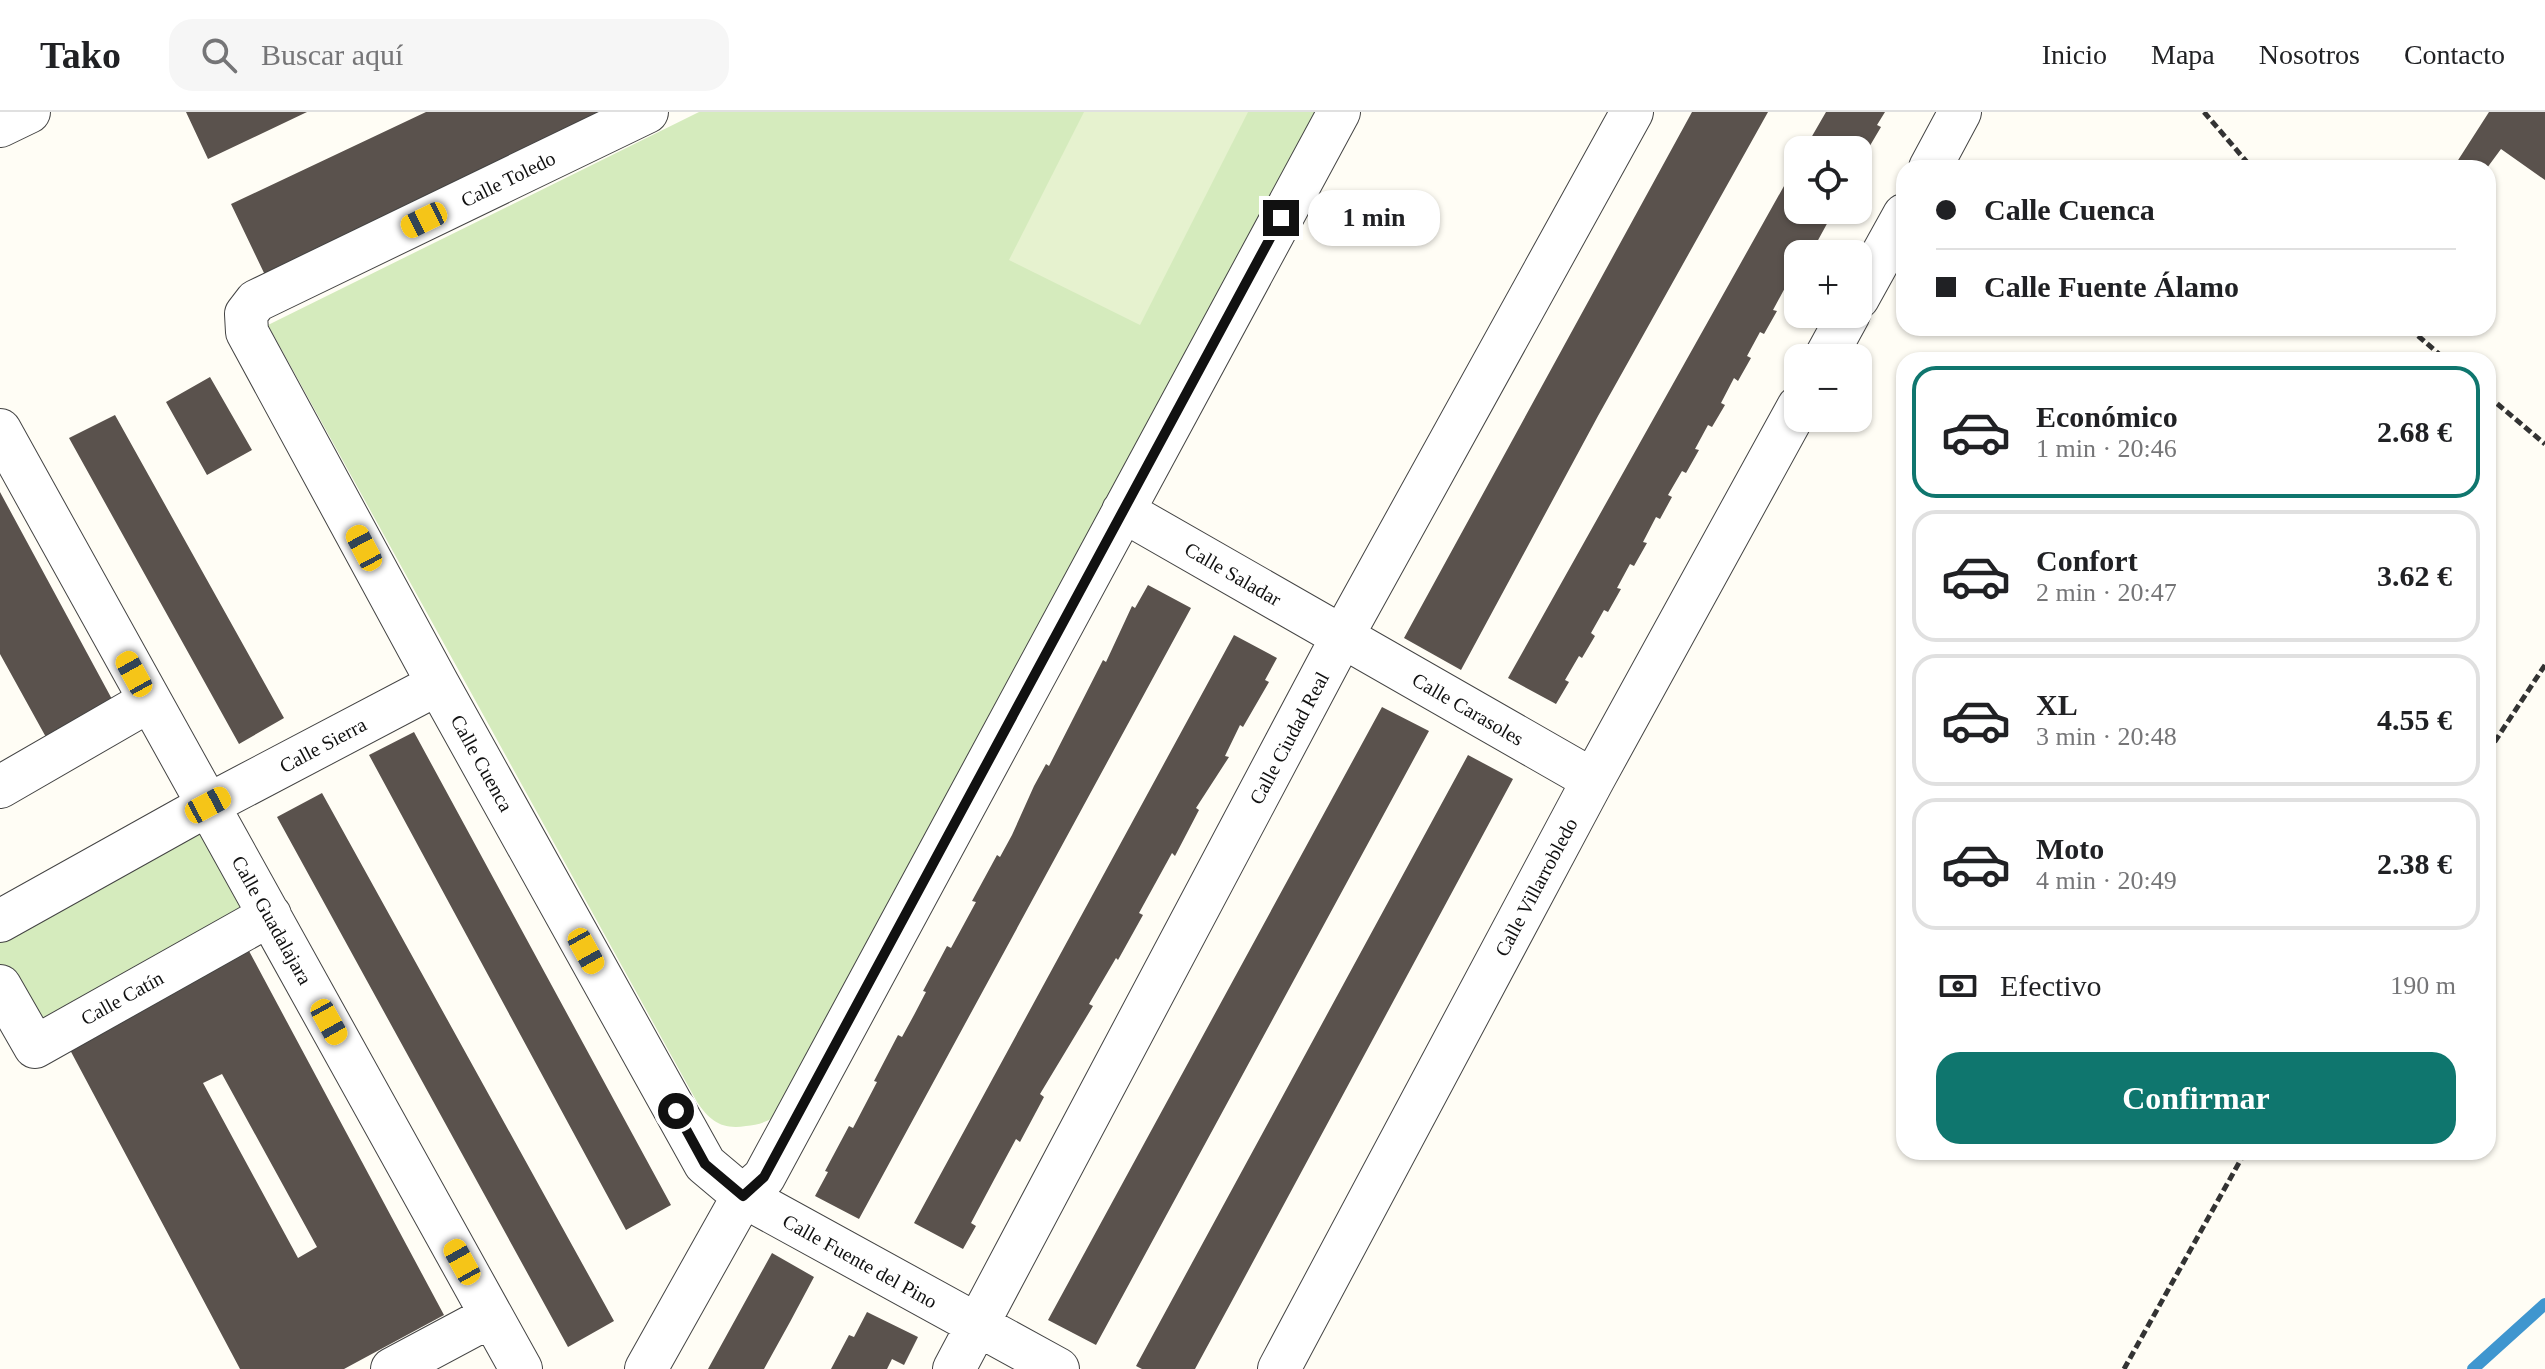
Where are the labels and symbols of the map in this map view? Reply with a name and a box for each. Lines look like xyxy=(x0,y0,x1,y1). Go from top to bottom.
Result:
street label: Calle Toledo xyxy=(457,147,559,211)
callout: 1 min xyxy=(1309,190,1441,246)
car xyxy=(397,199,451,241)
route end xyxy=(1263,200,1299,236)
car xyxy=(342,521,386,575)
street label: Calle Saladar xyxy=(1181,538,1285,610)
car xyxy=(112,647,156,701)
street label: Calle Ciudad Real xyxy=(1245,668,1333,808)
street label: Calle Carasoles xyxy=(1408,668,1528,750)
street label: Calle Cuenca xyxy=(446,711,518,815)
street label: Calle Sierra xyxy=(276,713,370,777)
car xyxy=(181,783,235,827)
street label: Calle Villarrobledo xyxy=(1490,814,1582,960)
street label: Calle Guadalajara xyxy=(227,852,317,989)
car xyxy=(564,924,608,978)
street label: Calle Catín xyxy=(77,966,167,1030)
car xyxy=(307,995,351,1049)
route start xyxy=(658,1093,694,1129)
street label: Calle Fuente del Pino xyxy=(779,1209,941,1313)
car xyxy=(440,1235,484,1289)

